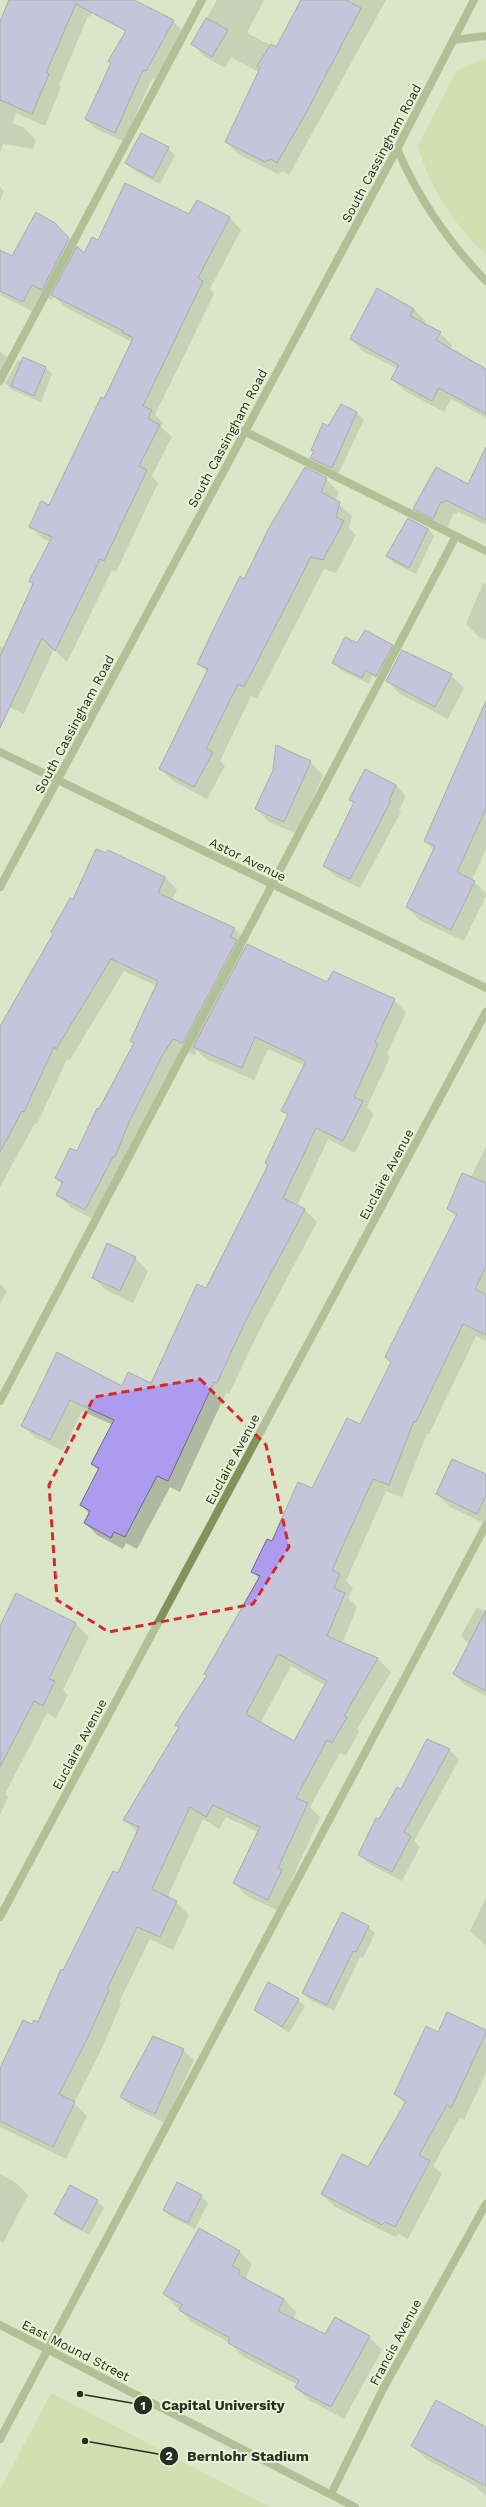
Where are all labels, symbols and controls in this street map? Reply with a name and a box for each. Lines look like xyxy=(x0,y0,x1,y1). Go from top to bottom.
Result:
street label: South Cassingham Road xyxy=(339,82,424,225)
street label: South Cassingham Road xyxy=(185,367,270,510)
street label: South Cassingham Road xyxy=(32,653,117,796)
street label: Astor Avenue xyxy=(207,834,289,884)
street label: Euclaire Avenue xyxy=(356,1126,417,1222)
street label: Euclaire Avenue xyxy=(202,1411,263,1507)
street label: Euclaire Avenue xyxy=(49,1696,110,1792)
street label: Francis Avenue xyxy=(366,2297,424,2388)
street label: East Mound Street xyxy=(19,2317,133,2384)
callout: Capital University xyxy=(133,2392,292,2418)
text: Capital University xyxy=(161,2397,285,2413)
text: 1 xyxy=(140,2399,146,2413)
callout: Bernlohr Stadium xyxy=(159,2443,317,2469)
text: Bernlohr Stadium xyxy=(187,2448,309,2464)
text: 2 xyxy=(165,2449,173,2463)

